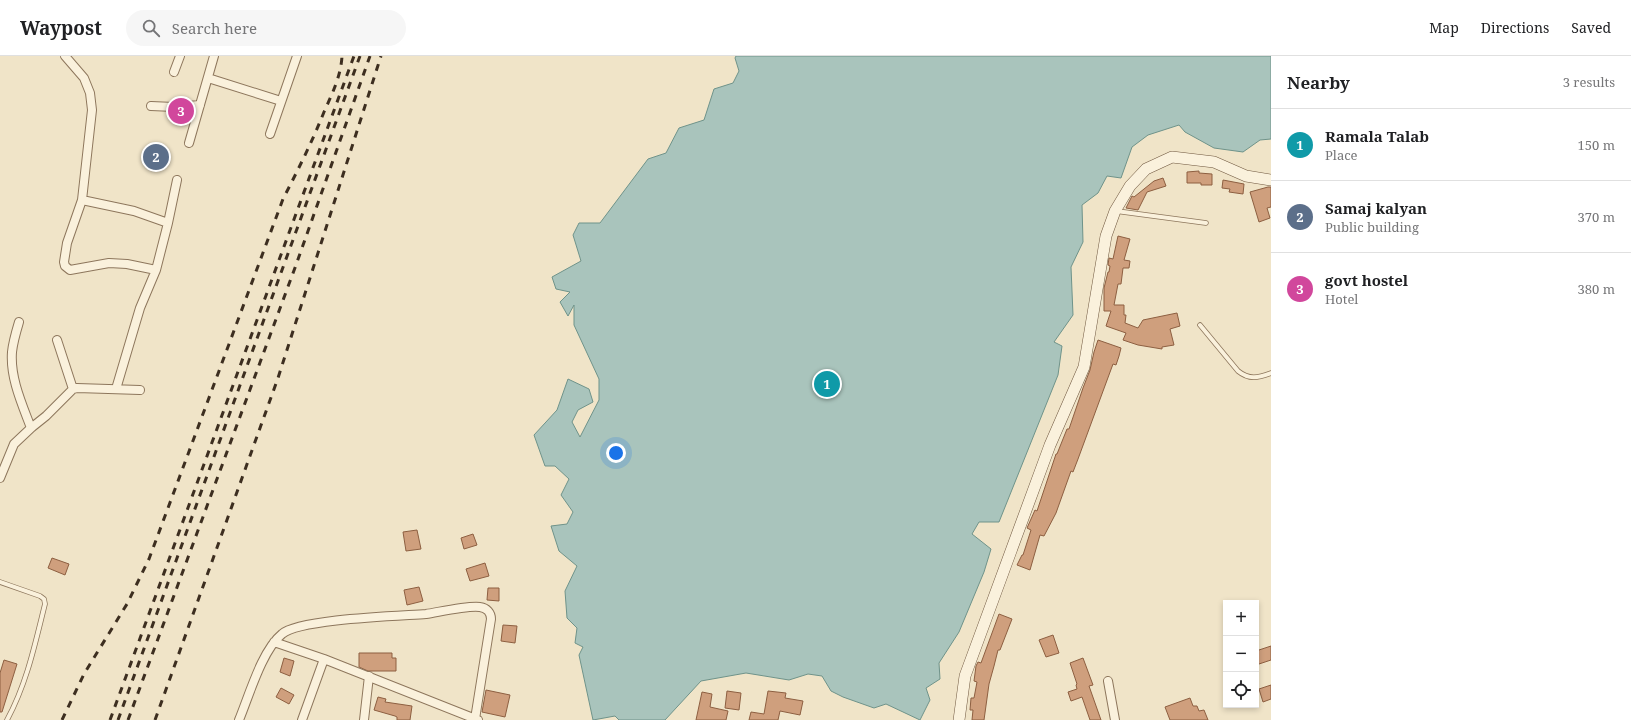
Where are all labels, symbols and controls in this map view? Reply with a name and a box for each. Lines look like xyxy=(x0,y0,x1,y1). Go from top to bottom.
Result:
search box xyxy=(126,10,406,46)
text: Waypost xyxy=(20,15,102,41)
icon: search xyxy=(140,17,162,39)
text: Search here xyxy=(172,18,257,38)
text: Map xyxy=(1429,18,1459,37)
text: Directions xyxy=(1481,18,1549,37)
text: Saved xyxy=(1571,18,1611,37)
text: Nearby xyxy=(1287,71,1350,94)
text: 3 results xyxy=(1563,73,1615,91)
pin: 3 xyxy=(168,96,194,126)
text: Ramala Talab xyxy=(1325,126,1429,146)
text: 1 xyxy=(1296,136,1304,154)
text: 150 m xyxy=(1578,136,1615,154)
pin: 2 xyxy=(143,142,169,172)
text: Place xyxy=(1325,146,1358,164)
text: Samaj kalyan xyxy=(1325,198,1427,218)
text: 2 xyxy=(1296,208,1304,226)
text: 370 m xyxy=(1578,208,1615,226)
text: Public building xyxy=(1325,218,1419,236)
text: govt hostel xyxy=(1325,270,1408,290)
text: 3 xyxy=(1296,280,1304,298)
text: 380 m xyxy=(1578,280,1615,298)
text: Hotel xyxy=(1325,290,1358,308)
pin: 1 xyxy=(814,369,840,399)
your location xyxy=(606,443,626,463)
map controls xyxy=(1223,600,1259,708)
button: + xyxy=(1223,600,1259,636)
button: − xyxy=(1223,636,1259,672)
button: locate xyxy=(1223,672,1259,708)

